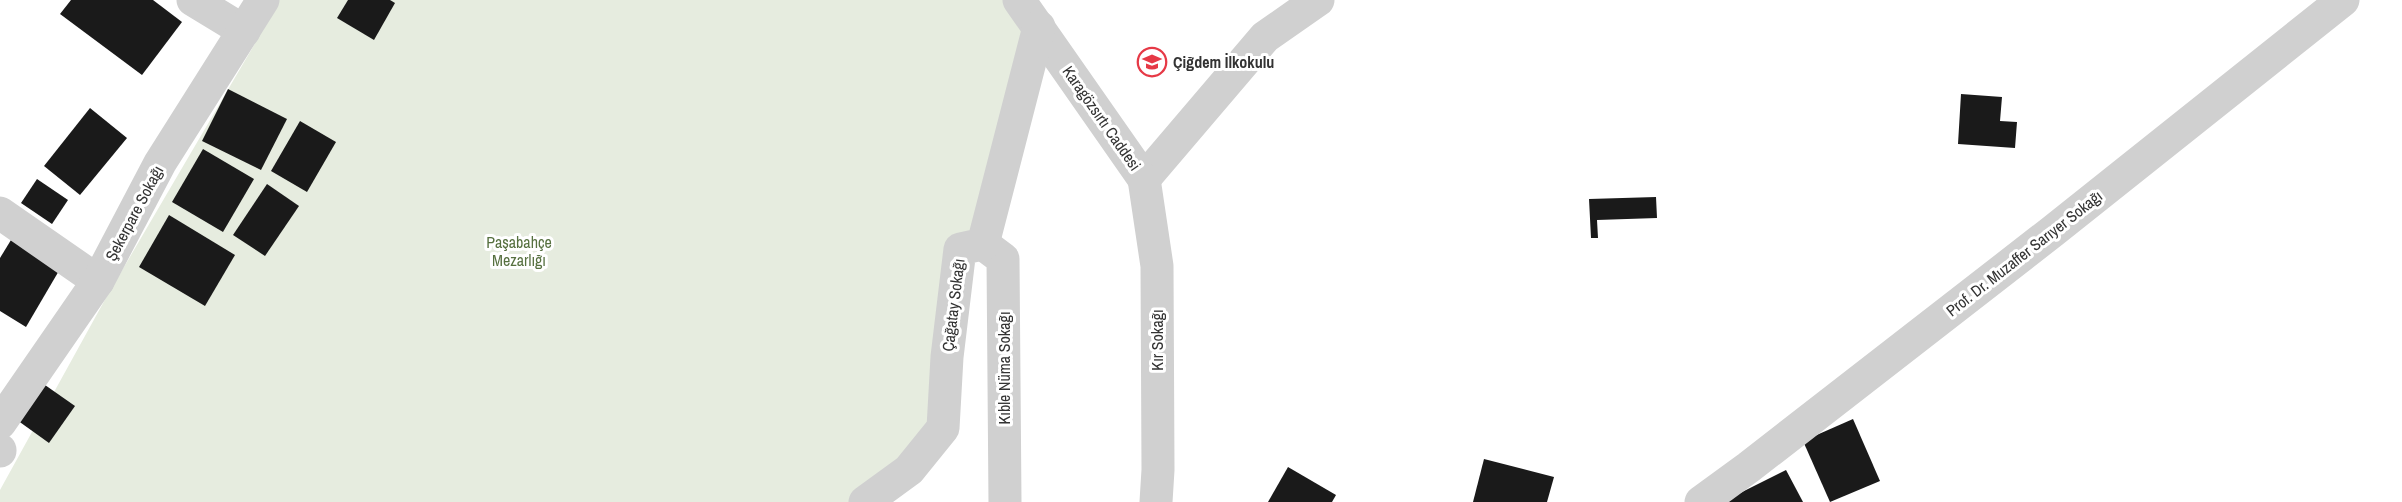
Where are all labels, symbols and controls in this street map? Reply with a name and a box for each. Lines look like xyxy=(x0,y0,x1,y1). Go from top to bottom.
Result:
school or university icon: Çiğdem İlkokulu xyxy=(1136,46,1168,78)
place label: Çiğdem İlkokulu xyxy=(1173,51,1274,73)
street label: Karagözsırtı Caddesi xyxy=(1058,61,1146,175)
street label: Şekerpare Sokağı xyxy=(100,161,168,265)
street label: Prof. Dr. Muzaffer Sarıyer Sokağı xyxy=(1941,185,2107,321)
park label: Paşabahçe Mezarlığı xyxy=(486,231,552,271)
street label: Çağatay Sokağı xyxy=(936,257,970,353)
street label: Kır Sokağı xyxy=(1146,309,1168,371)
street label: Kıble Nüma Sokağı xyxy=(993,311,1015,425)

